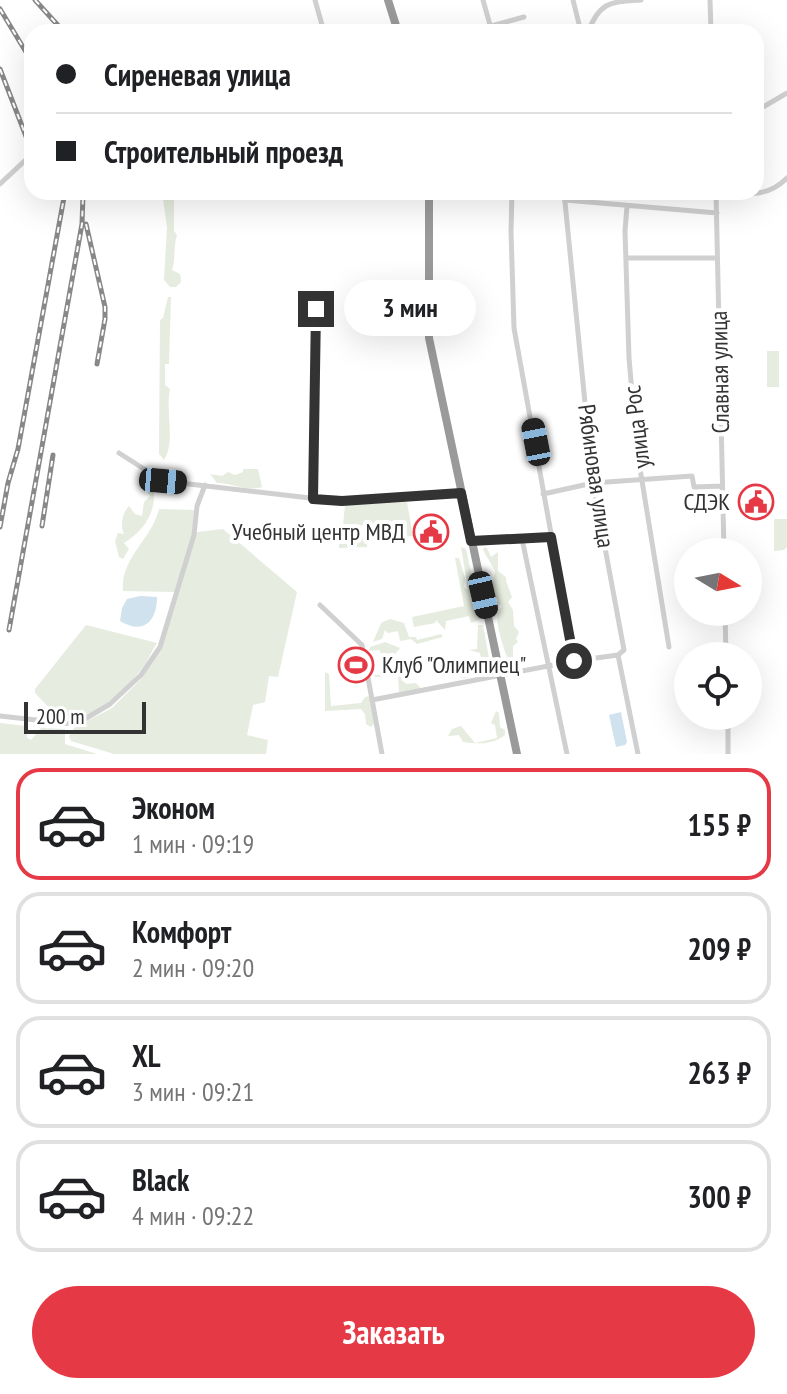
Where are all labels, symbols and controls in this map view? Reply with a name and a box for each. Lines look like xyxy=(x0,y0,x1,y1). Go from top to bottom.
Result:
text: Сиреневая улица xyxy=(104,55,291,94)
text: Строительный проезд xyxy=(104,132,343,171)
callout: 3 мин xyxy=(344,281,476,337)
route end xyxy=(298,291,334,327)
text: 3 мин xyxy=(382,291,438,324)
street label: Славная улица xyxy=(703,310,736,434)
street label: улица Рос xyxy=(616,383,657,470)
street label: Рябиновая улица xyxy=(571,402,622,550)
car xyxy=(520,416,552,468)
car xyxy=(138,467,188,495)
public building icon: СДЭК xyxy=(737,483,775,521)
place label: СДЭК xyxy=(683,486,730,517)
public building icon: Учебный центр МВД xyxy=(412,513,450,551)
place label: Учебный центр МВД xyxy=(232,516,405,547)
north arrow xyxy=(674,538,762,626)
map controls xyxy=(674,538,762,730)
car xyxy=(466,569,500,621)
button: locate xyxy=(674,642,762,730)
route start xyxy=(556,643,592,679)
sports icon: Клуб "Олимпиец" xyxy=(337,646,375,684)
place label: Клуб "Олимпиец" xyxy=(382,649,526,680)
scale bar xyxy=(24,698,146,734)
text: 200 m xyxy=(36,702,85,730)
icon: car xyxy=(36,788,108,860)
text: Эконом xyxy=(132,788,215,827)
text: 155 ₽ xyxy=(687,805,751,844)
text: 1 мин · 09:19 xyxy=(132,827,254,860)
icon: car xyxy=(36,912,108,984)
text: Комфорт xyxy=(132,912,231,951)
text: 209 ₽ xyxy=(687,929,751,968)
text: 2 мин · 09:20 xyxy=(132,951,254,984)
icon: car xyxy=(36,1036,108,1108)
text: XL xyxy=(132,1036,161,1075)
text: 263 ₽ xyxy=(687,1053,751,1092)
text: 3 мин · 09:21 xyxy=(132,1075,254,1108)
icon: car xyxy=(36,1160,108,1232)
text: Black xyxy=(132,1160,189,1199)
text: 300 ₽ xyxy=(687,1177,751,1216)
text: 4 мин · 09:22 xyxy=(132,1199,254,1232)
button: Заказать xyxy=(32,1286,755,1378)

